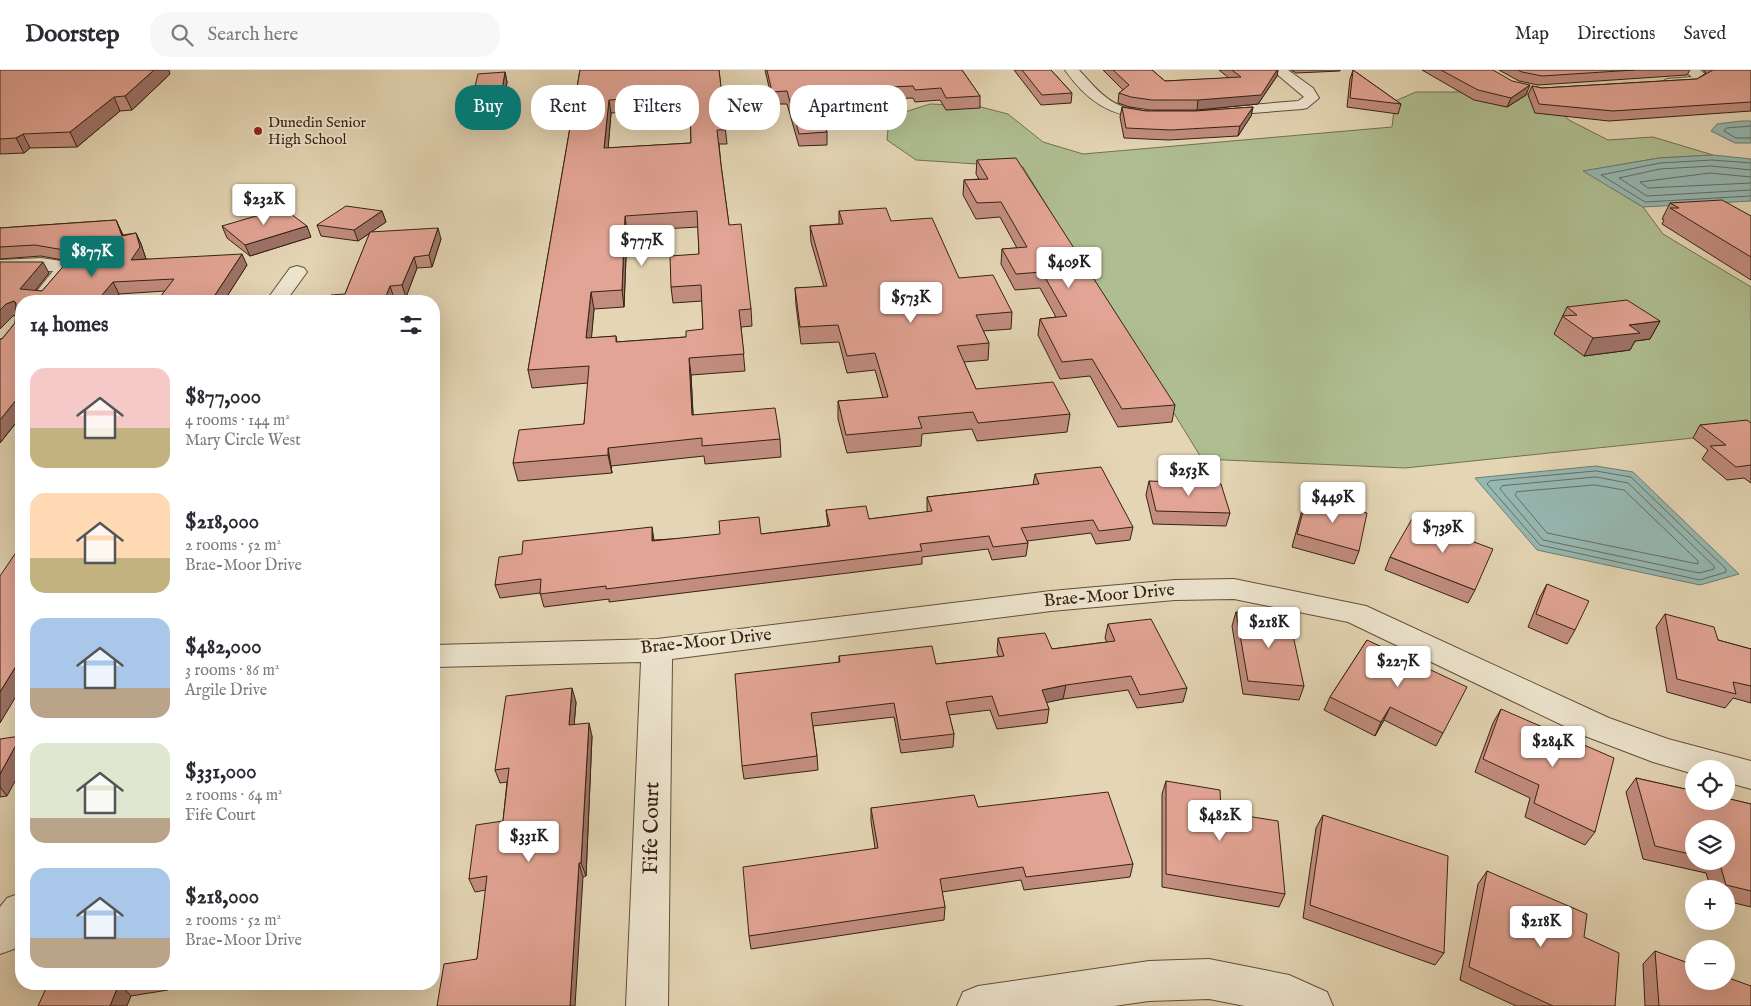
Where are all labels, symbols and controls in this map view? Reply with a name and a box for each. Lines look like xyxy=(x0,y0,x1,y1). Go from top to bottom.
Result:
search box xyxy=(150,12,500,57)
text: Doorstep xyxy=(25,19,120,50)
icon: search xyxy=(168,21,196,49)
text: Search here xyxy=(208,23,298,47)
text: Map xyxy=(1515,23,1549,46)
text: Directions xyxy=(1577,23,1655,46)
text: Saved xyxy=(1683,23,1726,46)
chip: Buy xyxy=(455,85,521,130)
chip: Rent xyxy=(531,85,605,130)
chip: Filters xyxy=(615,85,699,130)
chip: New xyxy=(709,85,780,130)
chip: Apartment xyxy=(790,85,907,130)
place label: Dunedin Senior High School xyxy=(268,113,367,149)
marker: Dunedin Senior High School xyxy=(252,125,264,137)
pin: $232K xyxy=(229,184,299,226)
text: $232K xyxy=(243,190,285,210)
pin: $777K xyxy=(607,224,677,267)
text: $777K xyxy=(621,231,663,251)
pin: $877K xyxy=(57,236,127,278)
text: $877K xyxy=(71,242,113,262)
pin: $409K xyxy=(1034,246,1104,289)
text: $409K xyxy=(1047,253,1091,273)
pin: $573K xyxy=(876,282,946,324)
text: $573K xyxy=(891,288,931,308)
icon: filters xyxy=(397,311,425,339)
text: 14 homes xyxy=(30,312,108,339)
text: $877,000 xyxy=(185,384,261,411)
icon: home xyxy=(70,388,130,448)
text: 4 rooms · 144 m² xyxy=(185,411,290,431)
text: Mary Circle West xyxy=(185,431,301,451)
pin: $253K xyxy=(1154,454,1224,497)
text: $253K xyxy=(1169,461,1209,481)
pin: $449K xyxy=(1298,482,1368,524)
text: $449K xyxy=(1311,488,1355,508)
text: $218,000 xyxy=(185,509,259,536)
pin: $739K xyxy=(1408,512,1478,554)
icon: home xyxy=(70,513,130,573)
text: $739K xyxy=(1423,518,1463,538)
text: 2 rooms · 52 m² xyxy=(185,536,281,556)
text: Brae-Moor Drive xyxy=(185,556,302,576)
street label: Brae-Moor Drive xyxy=(1043,579,1175,613)
pin: $218K xyxy=(1234,606,1304,649)
text: $218K xyxy=(1249,613,1289,633)
street label: Brae-Moor Drive xyxy=(639,624,773,660)
text: $482,000 xyxy=(185,634,262,661)
icon: home xyxy=(70,638,130,698)
pin: $227K xyxy=(1363,646,1433,688)
text: $227K xyxy=(1377,652,1419,672)
text: 3 rooms · 86 m² xyxy=(185,661,279,681)
text: Argile Drive xyxy=(185,681,267,701)
pin: $284K xyxy=(1518,726,1588,768)
text: $284K xyxy=(1532,732,1574,752)
text: $331,000 xyxy=(185,759,257,786)
map controls xyxy=(1685,760,1735,990)
button: locate xyxy=(1685,760,1735,810)
icon: home xyxy=(70,763,130,823)
street label: Fife Court xyxy=(638,781,666,875)
text: 2 rooms · 64 m² xyxy=(185,786,283,806)
pin: $482K xyxy=(1185,800,1255,842)
text: Fife Court xyxy=(185,806,256,826)
text: $482K xyxy=(1199,806,1241,826)
pin: $331K xyxy=(494,820,564,863)
button: layers xyxy=(1685,820,1735,870)
text: $331K xyxy=(510,827,548,847)
button: + xyxy=(1685,880,1735,930)
text: $218,000 xyxy=(185,884,259,911)
icon: home xyxy=(70,888,130,948)
pin: $218K xyxy=(1506,906,1576,948)
text: 2 rooms · 52 m² xyxy=(185,911,281,931)
text: $218K xyxy=(1521,912,1561,932)
text: Brae-Moor Drive xyxy=(185,931,302,951)
button: − xyxy=(1685,940,1735,990)

